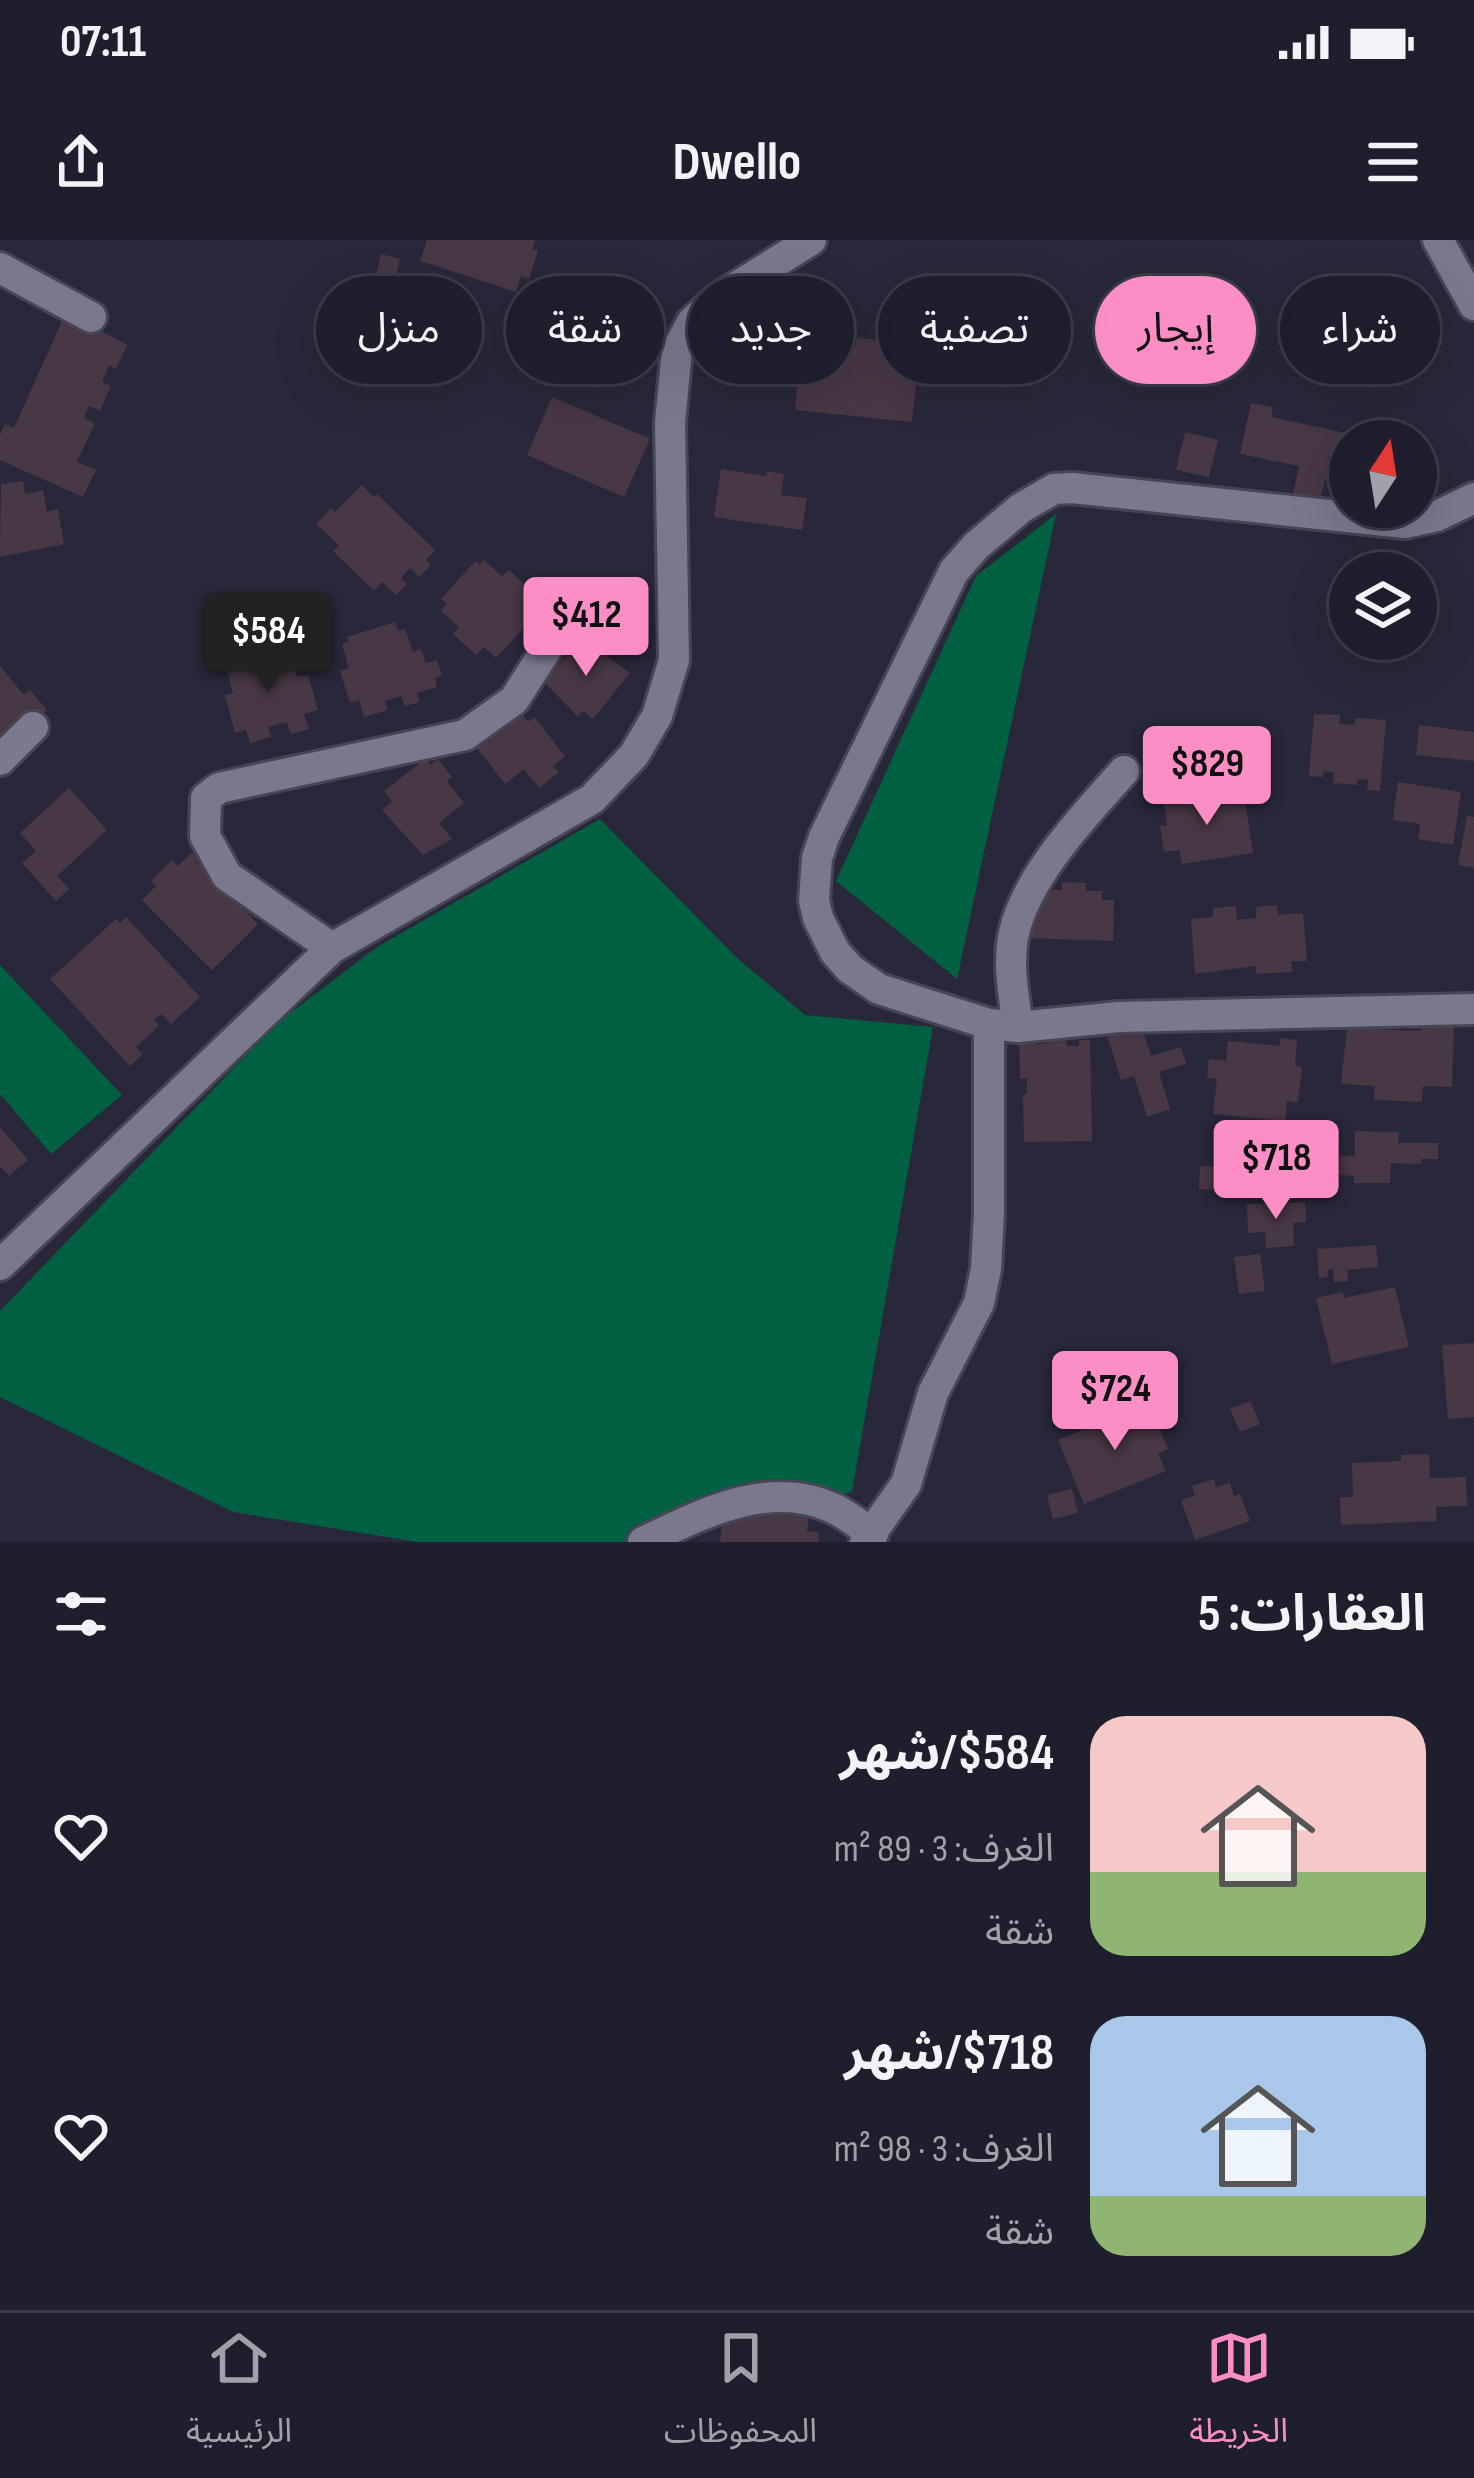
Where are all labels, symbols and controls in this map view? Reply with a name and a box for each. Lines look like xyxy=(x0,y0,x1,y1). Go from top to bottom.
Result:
text: 07:11 xyxy=(60,15,146,70)
icon: share xyxy=(48,129,114,195)
icon: menu xyxy=(1360,129,1426,195)
text: Dwello xyxy=(673,130,801,195)
chip: منزل xyxy=(316,276,482,384)
chip: شقة xyxy=(506,276,664,384)
chip: جديد xyxy=(688,276,854,384)
chip: تصفية xyxy=(878,276,1071,384)
chip: إيجار xyxy=(1095,276,1256,384)
chip: شراء xyxy=(1280,276,1440,384)
north arrow xyxy=(1329,420,1437,528)
map controls xyxy=(1329,420,1437,660)
button: layers xyxy=(1329,552,1437,660)
pin: $412 xyxy=(515,577,657,679)
text: $412 xyxy=(551,592,622,639)
pin: $584 xyxy=(197,593,339,695)
text: $584 xyxy=(231,608,305,655)
pin: $829 xyxy=(1136,726,1278,828)
text: $829 xyxy=(1170,741,1244,788)
pin: $718 xyxy=(1205,1120,1347,1222)
text: $718 xyxy=(1241,1135,1311,1182)
pin: $724 xyxy=(1044,1351,1186,1453)
text: $724 xyxy=(1079,1366,1151,1413)
icon: filters xyxy=(48,1581,114,1647)
text: العقارات: 5 xyxy=(1198,1584,1426,1645)
text: $584/شهر xyxy=(840,1723,1054,1784)
icon: home xyxy=(1186,1764,1330,1908)
icon: heart xyxy=(48,1803,114,1869)
text: الغرف: 3 · 89 m² xyxy=(834,1826,1054,1873)
text: شقة xyxy=(985,1909,1054,1956)
text: $718/شهر xyxy=(844,2023,1054,2084)
icon: home xyxy=(1186,2064,1330,2208)
icon: heart xyxy=(48,2103,114,2169)
text: الغرف: 3 · 98 m² xyxy=(834,2126,1054,2173)
text: شقة xyxy=(985,2209,1054,2256)
tab: الرئيسية xyxy=(186,2325,292,2466)
tab: المحفوظات xyxy=(664,2325,817,2466)
tab: الخريطة xyxy=(1189,2325,1288,2466)

